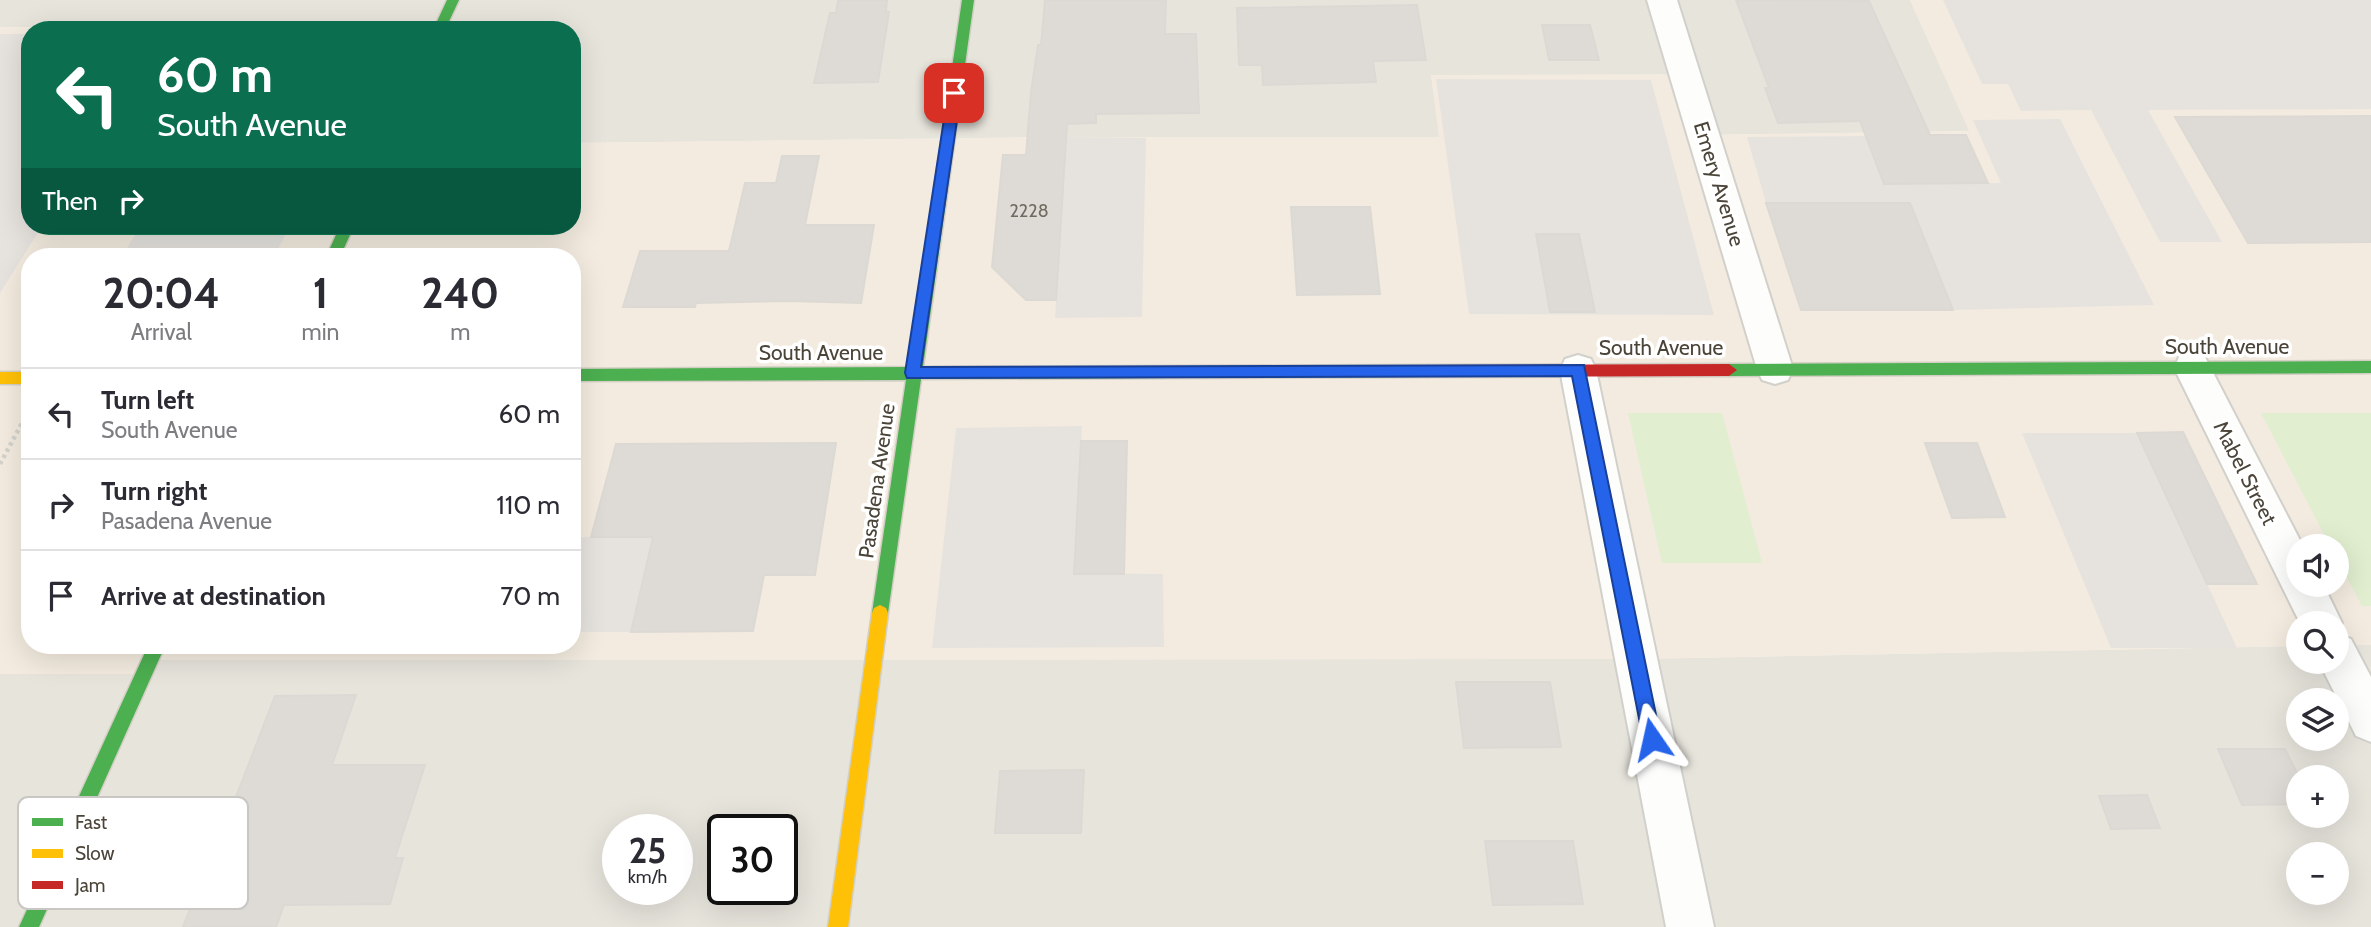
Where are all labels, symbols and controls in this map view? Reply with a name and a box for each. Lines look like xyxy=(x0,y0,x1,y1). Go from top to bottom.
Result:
text: 60 m xyxy=(157,45,273,104)
icon: left xyxy=(42,49,133,140)
pin xyxy=(924,63,984,123)
icon: arrive xyxy=(935,74,973,112)
text: South Avenue xyxy=(157,105,347,144)
street label: Emery Avenue xyxy=(1689,118,1750,250)
icon: right xyxy=(112,182,150,220)
text: Then xyxy=(42,185,98,217)
house number: 2228 xyxy=(1009,200,1049,222)
text: 20:04 xyxy=(103,267,220,319)
text: 1 xyxy=(313,267,328,319)
text: 240 xyxy=(421,267,499,319)
text: Arrival xyxy=(131,318,192,346)
text: min xyxy=(302,318,339,346)
text: m xyxy=(450,318,470,346)
street label: South Avenue xyxy=(2165,334,2290,359)
street label: South Avenue xyxy=(1599,335,1724,360)
street label: South Avenue xyxy=(759,340,884,365)
text: Turn left xyxy=(101,384,194,416)
icon: left xyxy=(42,395,80,433)
text: 60 m xyxy=(498,398,560,430)
street label: Pasadena Avenue xyxy=(853,402,900,560)
text: South Avenue xyxy=(101,416,237,444)
street label: Mabel Street xyxy=(2209,417,2282,529)
text: Turn right xyxy=(101,475,207,507)
icon: right xyxy=(42,486,80,524)
text: 110 m xyxy=(496,489,560,521)
text: Pasadena Avenue xyxy=(101,507,272,535)
map controls xyxy=(2286,534,2349,905)
button: sound xyxy=(2286,534,2349,597)
icon: arrive xyxy=(42,577,80,615)
text: Arrive at destination xyxy=(101,580,326,612)
text: 70 m xyxy=(500,580,560,612)
button: search xyxy=(2286,611,2349,674)
button: layers xyxy=(2286,688,2349,751)
position arrow xyxy=(1615,702,1689,776)
button: + xyxy=(2286,765,2349,828)
legend xyxy=(18,797,248,909)
text: Fast xyxy=(75,811,108,834)
speed limit sign: 30 xyxy=(707,814,798,905)
text: 25 xyxy=(629,829,666,872)
text: Slow xyxy=(75,842,115,865)
button: − xyxy=(2286,842,2349,905)
text: km/h xyxy=(628,866,667,888)
text: Jam xyxy=(74,874,105,897)

